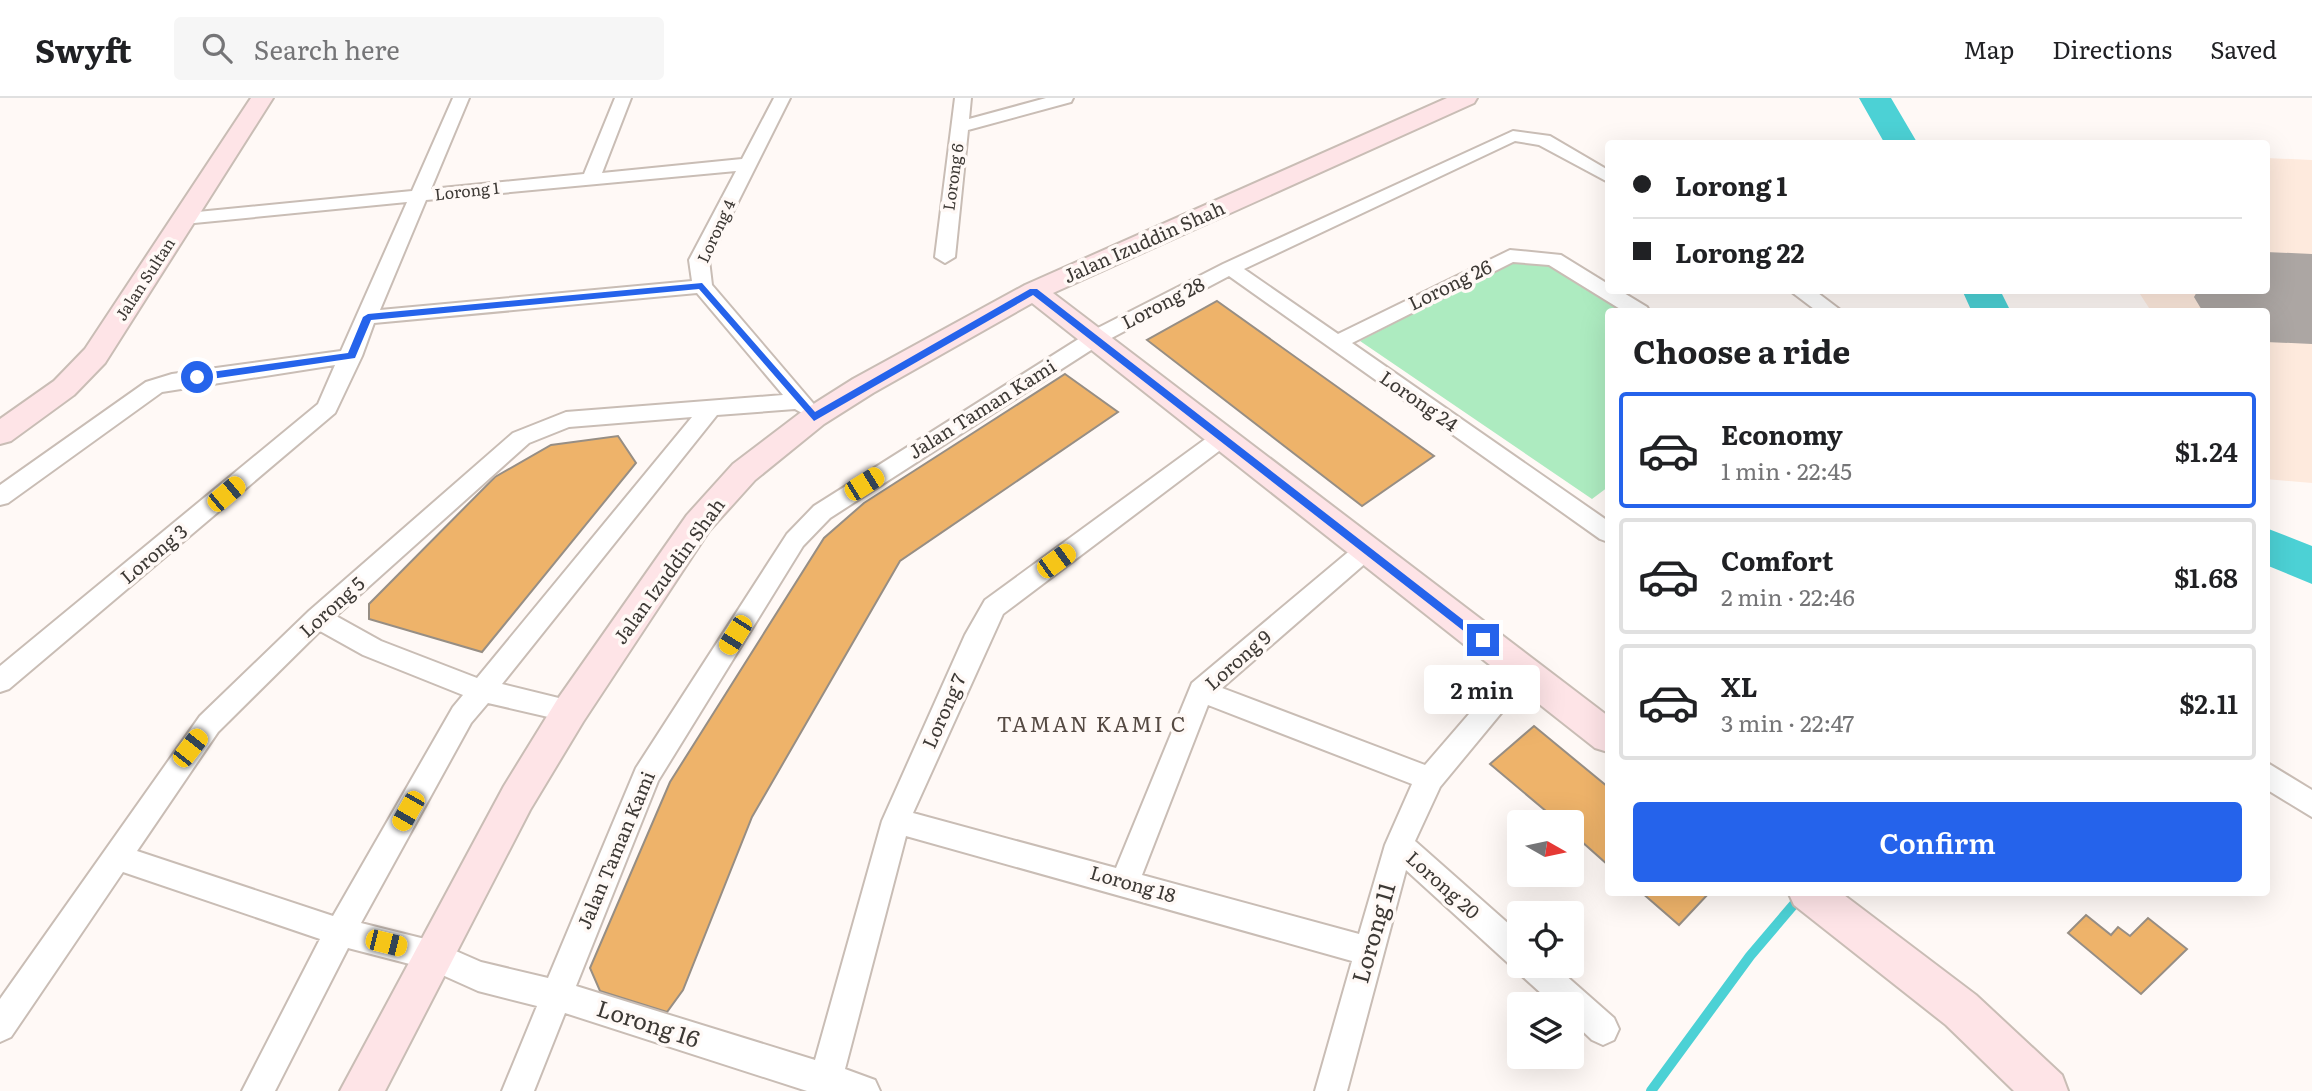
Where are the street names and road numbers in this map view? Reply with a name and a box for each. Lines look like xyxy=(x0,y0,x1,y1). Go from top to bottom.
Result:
street label: Lorong 6 xyxy=(935,141,969,212)
street label: Lorong 1 xyxy=(433,175,501,205)
street label: Jalan Izuddin Shah xyxy=(1058,193,1229,289)
street label: Lorong 4 xyxy=(690,195,740,266)
street label: Jalan Sultan xyxy=(108,232,180,325)
street label: Lorong 26 xyxy=(1403,252,1496,316)
street label: Lorong 28 xyxy=(1116,269,1209,335)
street label: Jalan Taman Kami xyxy=(902,351,1061,465)
street label: Lorong 24 xyxy=(1375,363,1465,438)
street label: Jalan Izuddin Shah xyxy=(606,492,731,649)
street label: Lorong 3 xyxy=(114,517,193,590)
street label: Lorong 5 xyxy=(292,569,370,643)
street label: Lorong 9 xyxy=(1198,622,1277,696)
street label: Lorong 7 xyxy=(914,668,972,753)
street label: Jalan Taman Kami xyxy=(569,766,661,933)
street label: Lorong 20 xyxy=(1401,844,1487,925)
street label: Lorong 18 xyxy=(1087,857,1179,909)
street label: Lorong 11 xyxy=(1342,878,1403,987)
street label: Lorong 16 xyxy=(593,990,704,1055)

